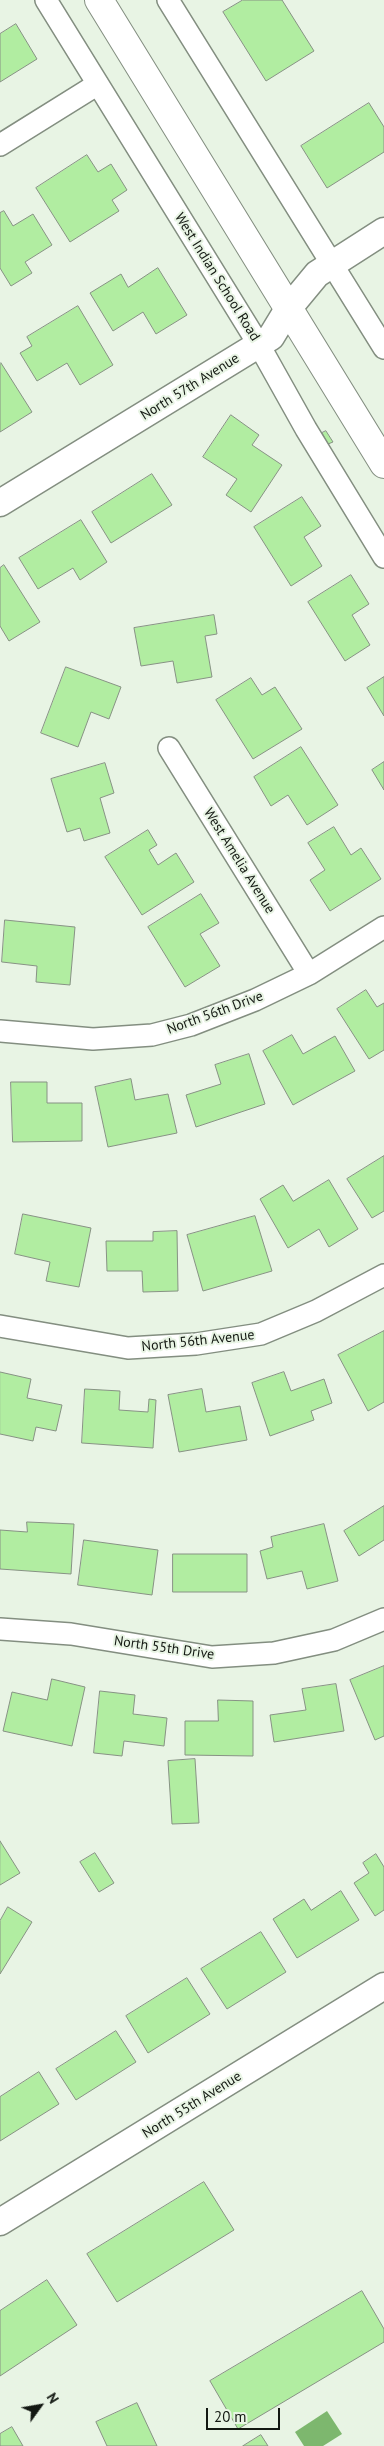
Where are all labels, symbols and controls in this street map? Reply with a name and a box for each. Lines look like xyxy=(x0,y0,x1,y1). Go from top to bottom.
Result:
street label: West Indian School Road xyxy=(171,210,263,344)
street label: North 57th Avenue xyxy=(138,350,242,424)
street label: West Amelia Avenue xyxy=(200,805,278,917)
street label: North 56th Drive xyxy=(165,988,265,1038)
street label: North 56th Avenue xyxy=(141,1327,255,1355)
street label: North 55th Drive xyxy=(113,1633,215,1663)
street label: North 55th Avenue xyxy=(139,2068,245,2142)
north arrow xyxy=(15,2381,65,2431)
text: N xyxy=(43,2389,63,2407)
scale bar xyxy=(209,2398,283,2430)
text: 20 m xyxy=(214,2407,247,2426)

